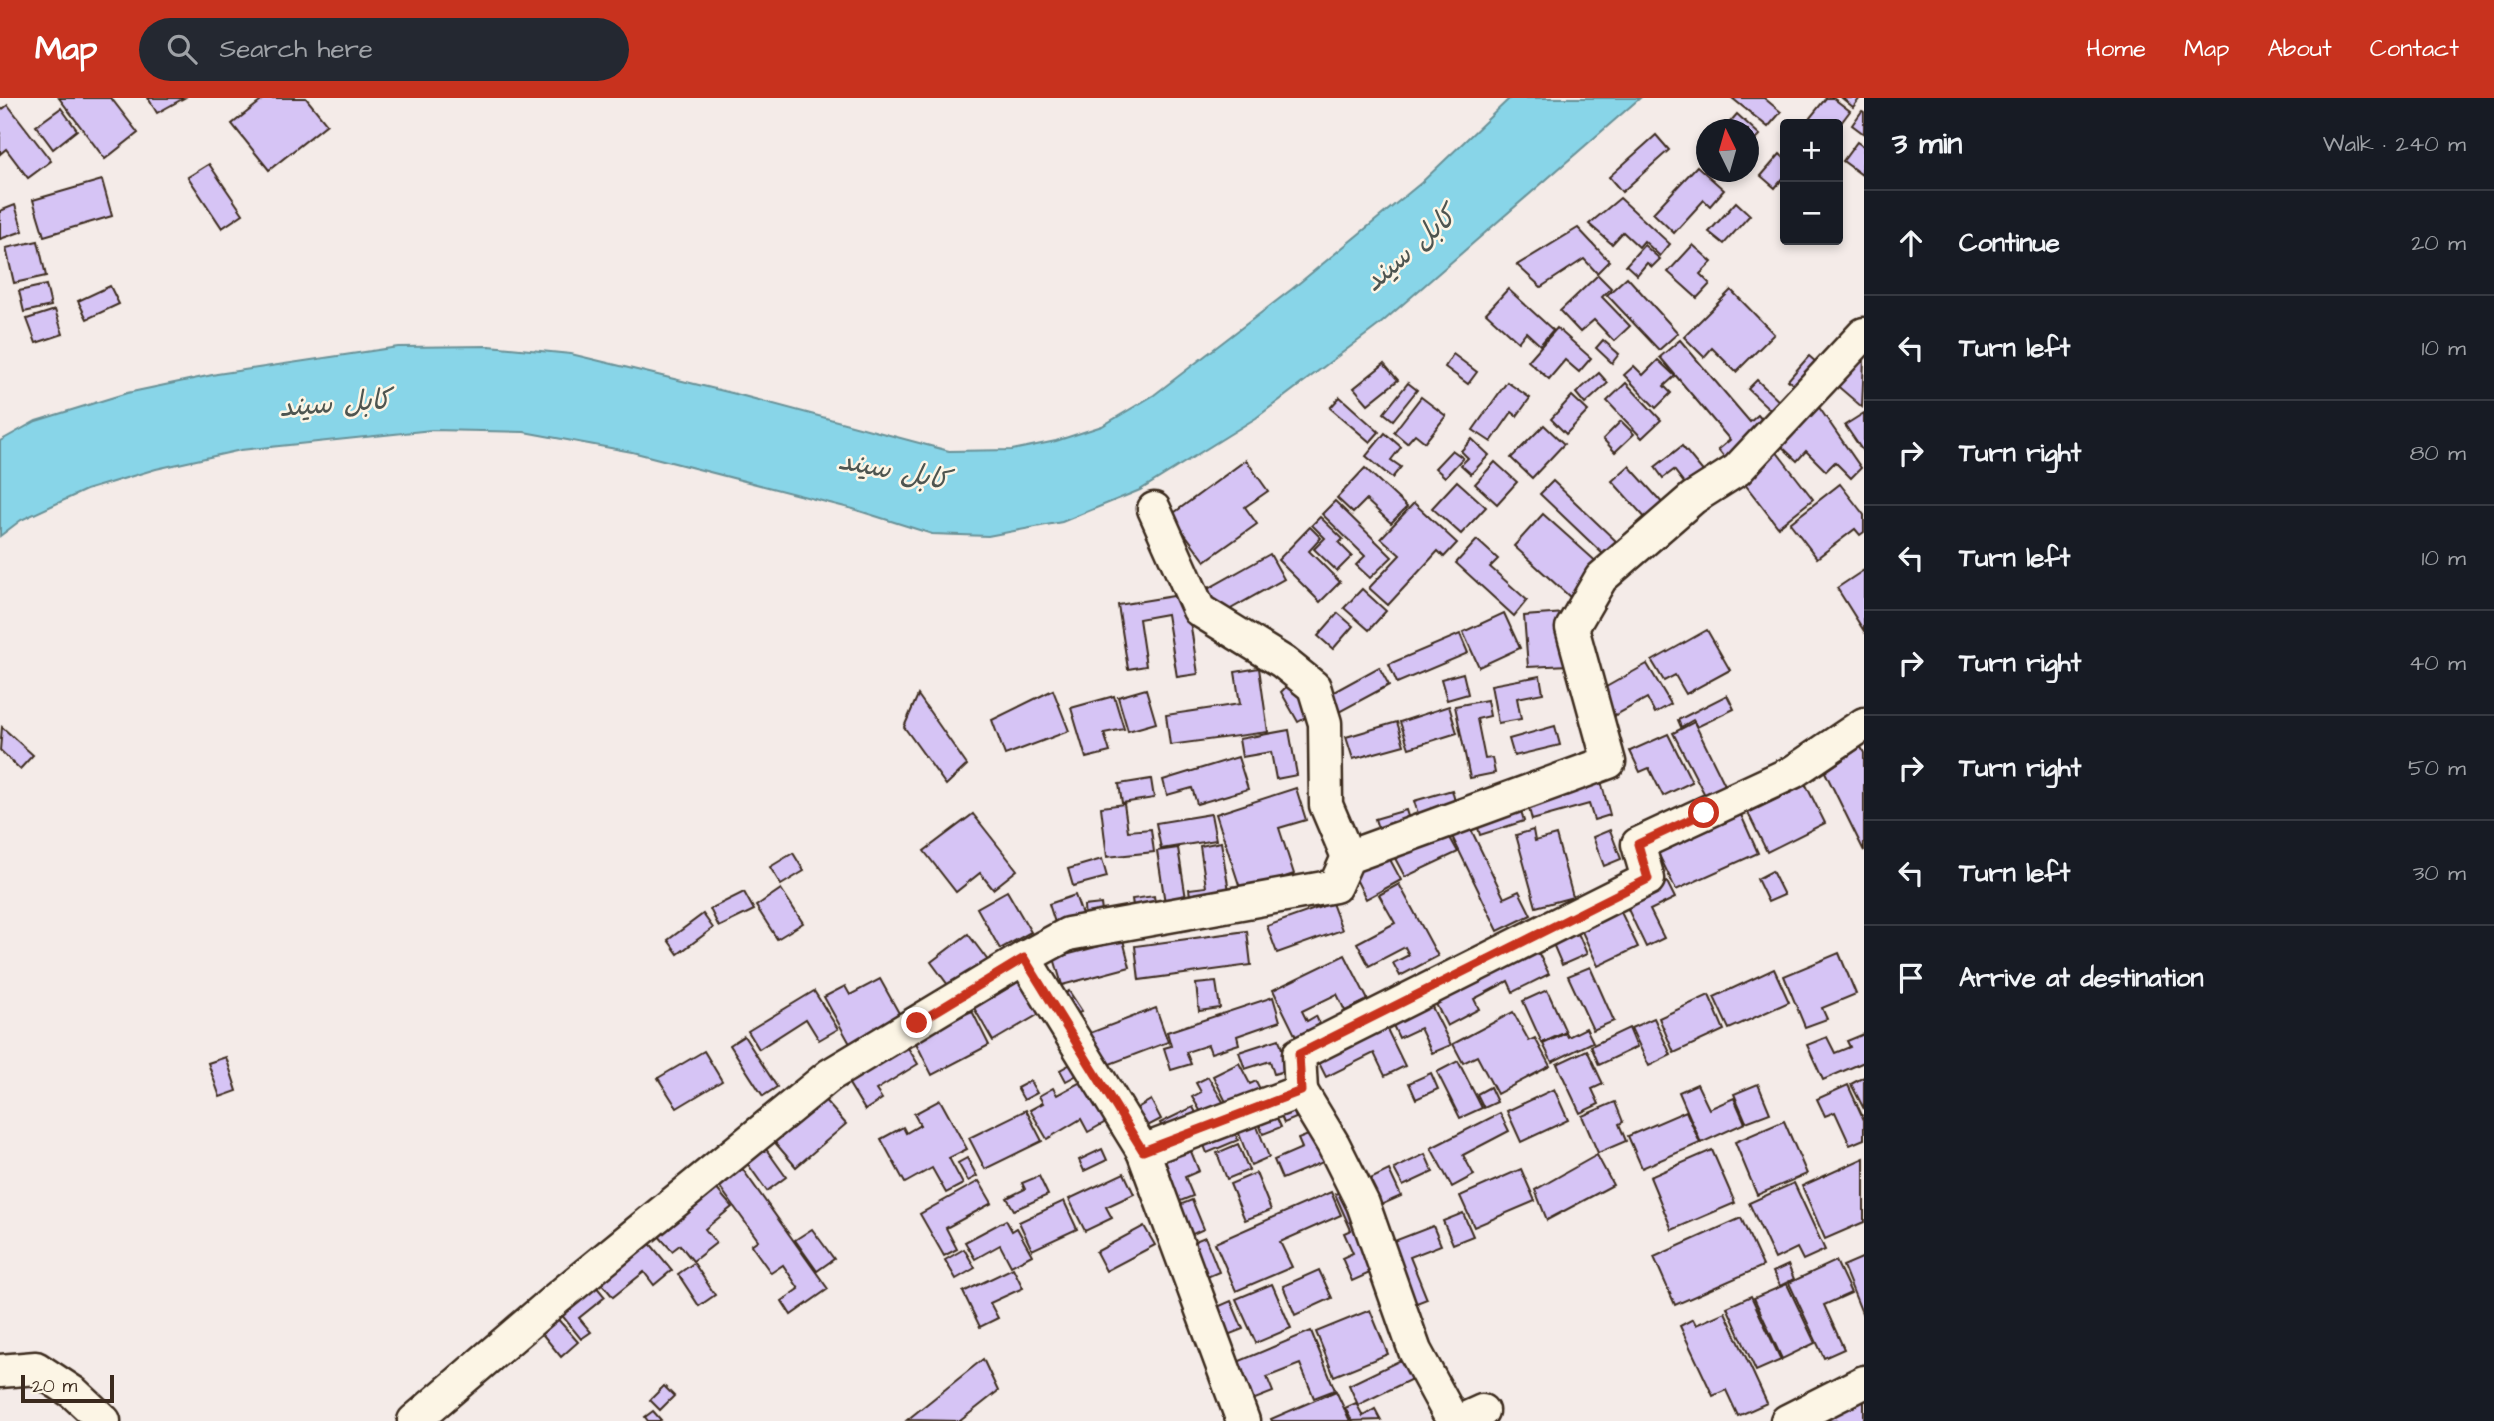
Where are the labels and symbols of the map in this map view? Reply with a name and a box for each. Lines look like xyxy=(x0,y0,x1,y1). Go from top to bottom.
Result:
north arrow xyxy=(1696,119,1759,182)
water label: کابل سيند xyxy=(1355,194,1469,301)
water label: کابل سيند xyxy=(278,380,397,427)
water label: کابل سيند xyxy=(835,441,957,501)
route start xyxy=(1688,797,1719,828)
route end xyxy=(901,1007,932,1038)
scale bar xyxy=(21,1372,114,1404)

